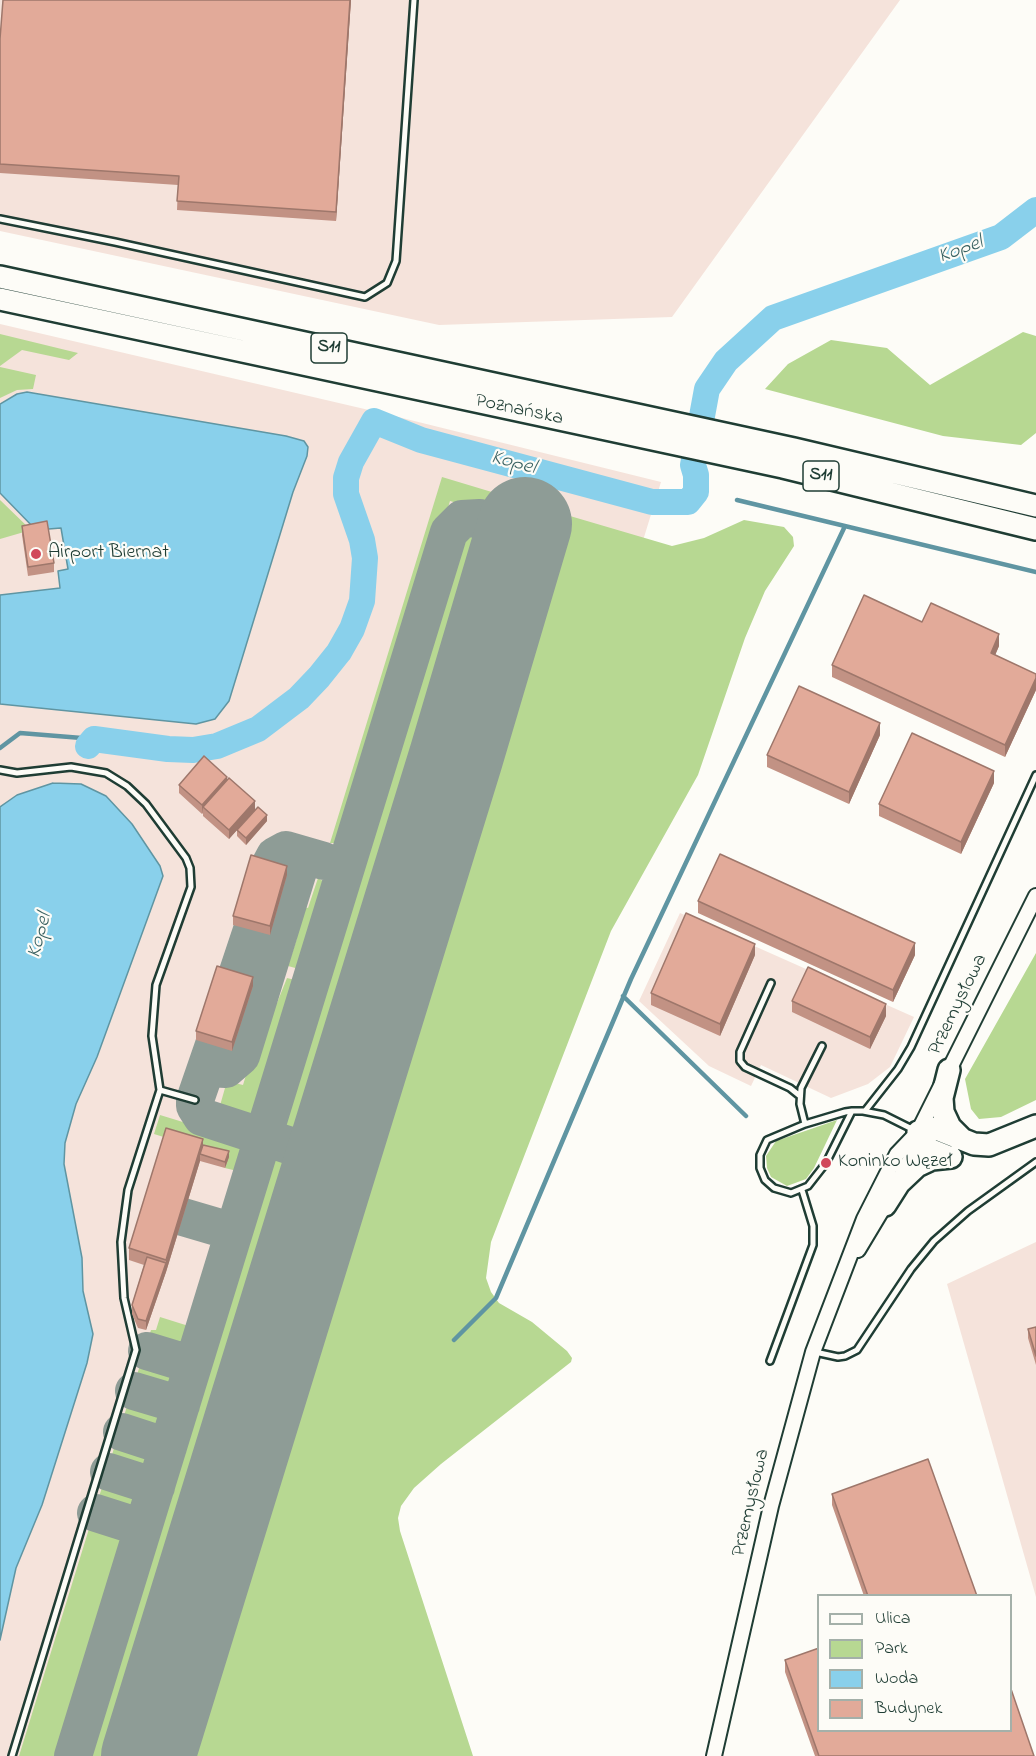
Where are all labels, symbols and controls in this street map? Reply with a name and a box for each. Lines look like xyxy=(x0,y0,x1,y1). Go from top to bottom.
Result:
water label: Kopel xyxy=(935,231,987,271)
road number: S11 xyxy=(311,333,347,363)
street label: Poznańska xyxy=(473,390,565,432)
water label: Kopel xyxy=(488,446,538,482)
road number: S11 xyxy=(803,461,839,491)
place label: Airport Biernat xyxy=(48,542,169,566)
marker: Airport Biernat xyxy=(29,547,43,561)
water label: Kopel xyxy=(23,911,59,961)
street label: Przemysłowa xyxy=(924,950,994,1060)
place label: Koninko Węzeł xyxy=(838,1151,952,1175)
marker: Koninko Węzeł xyxy=(819,1156,833,1170)
street label: Przemysłowa xyxy=(728,1447,776,1559)
legend xyxy=(817,1594,1012,1732)
text: Ulica xyxy=(875,1606,910,1632)
text: Park xyxy=(875,1636,908,1662)
text: Woda xyxy=(875,1666,918,1692)
text: Budynek xyxy=(875,1696,942,1722)

